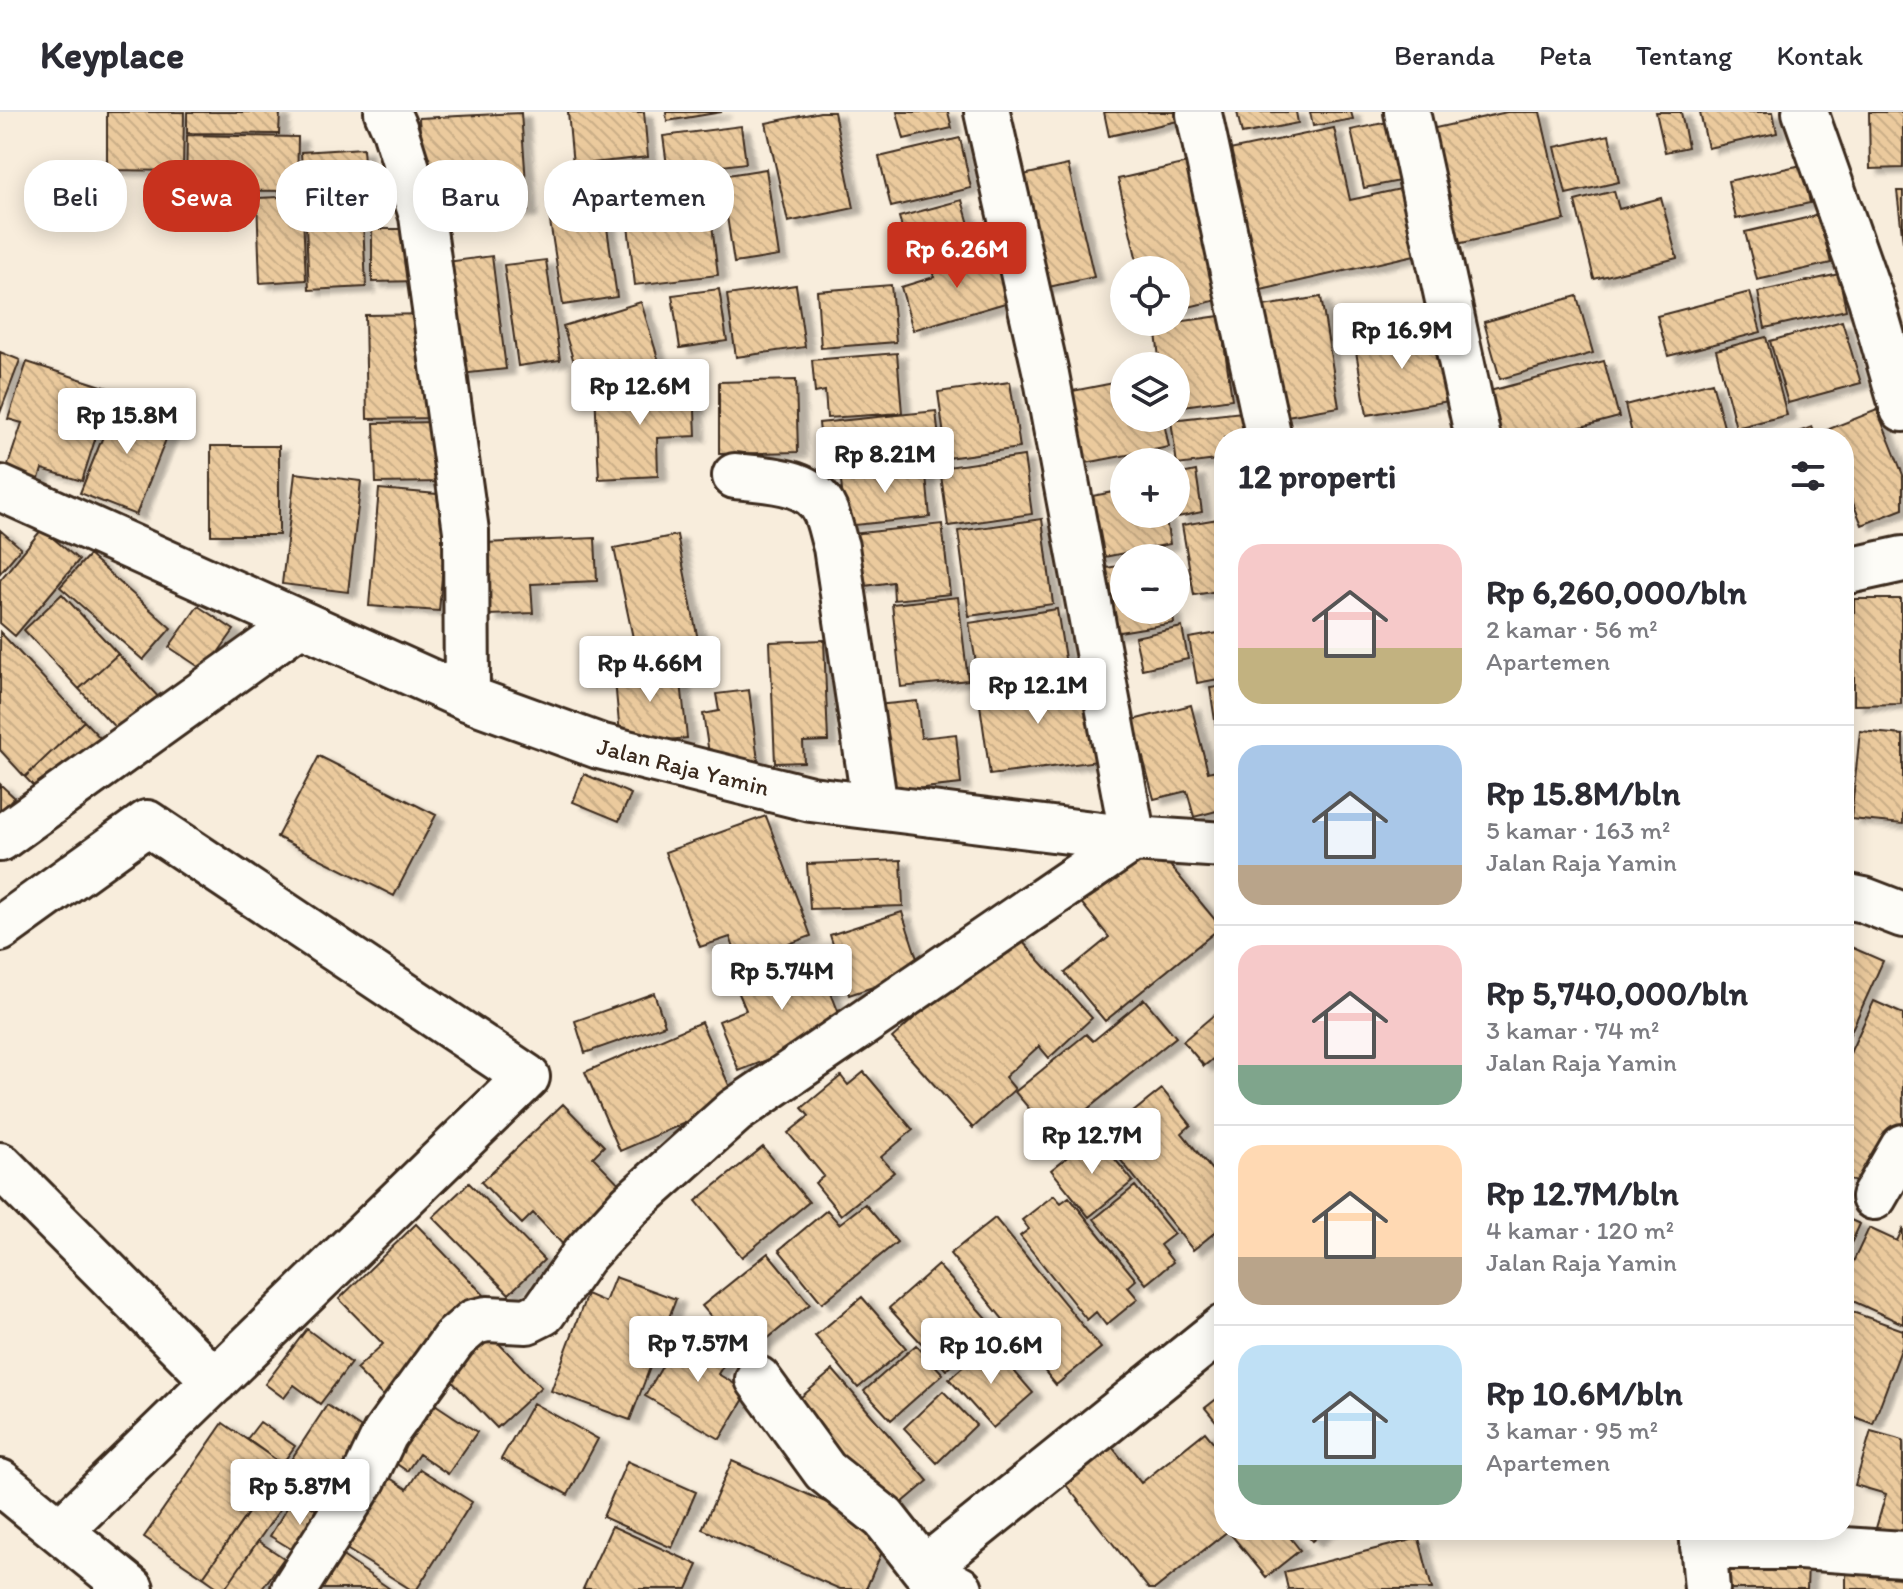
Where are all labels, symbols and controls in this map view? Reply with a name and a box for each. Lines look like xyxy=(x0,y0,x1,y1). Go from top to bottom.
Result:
text: Keyplace xyxy=(40,32,184,78)
text: Beranda xyxy=(1394,38,1495,72)
text: Peta xyxy=(1539,38,1592,72)
text: Tentang xyxy=(1636,38,1732,72)
text: Kontak xyxy=(1776,38,1863,72)
chip: Beli xyxy=(24,160,127,232)
chip: Sewa xyxy=(143,160,260,232)
chip: Filter xyxy=(276,160,397,232)
chip: Baru xyxy=(413,160,528,232)
chip: Apartemen xyxy=(544,160,734,232)
pin: Rp 6.26M xyxy=(874,222,1040,290)
text: Rp 6.26M xyxy=(905,232,1009,264)
map controls xyxy=(1110,256,1190,624)
button: locate xyxy=(1110,256,1190,336)
pin: Rp 16.9M xyxy=(1319,303,1485,371)
text: Rp 16.9M xyxy=(1351,313,1453,345)
button: layers xyxy=(1110,352,1190,432)
pin: Rp 12.6M xyxy=(557,359,723,427)
text: Rp 12.6M xyxy=(589,369,691,401)
pin: Rp 15.8M xyxy=(44,388,210,456)
text: Rp 15.8M xyxy=(76,398,178,430)
pin: Rp 8.21M xyxy=(802,427,968,495)
text: Rp 8.21M xyxy=(834,437,936,469)
button: + xyxy=(1110,448,1190,528)
icon: filters xyxy=(1786,454,1830,498)
text: 12 properti xyxy=(1238,456,1397,497)
button: − xyxy=(1110,544,1190,624)
text: Rp 6,260,000/bln xyxy=(1486,572,1747,613)
icon: home xyxy=(1302,576,1398,672)
text: 2 kamar · 56 m² xyxy=(1486,613,1658,645)
pin: Rp 4.66M xyxy=(567,636,733,704)
text: Apartemen xyxy=(1486,645,1610,677)
text: Rp 4.66M xyxy=(597,646,703,678)
pin: Rp 12.1M xyxy=(955,658,1121,726)
text: Rp 12.1M xyxy=(988,668,1088,700)
street label: Jalan Raja Yamin xyxy=(594,731,772,802)
text: Rp 15.8M/bln xyxy=(1486,773,1680,814)
icon: home xyxy=(1302,777,1398,873)
text: 5 kamar · 163 m² xyxy=(1486,814,1670,846)
text: Jalan Raja Yamin xyxy=(1486,846,1677,878)
pin: Rp 5.74M xyxy=(699,944,865,1012)
text: Rp 5.74M xyxy=(730,954,834,986)
text: Rp 5,740,000/bln xyxy=(1486,973,1748,1014)
icon: home xyxy=(1302,977,1398,1073)
text: 3 kamar · 74 m² xyxy=(1486,1014,1659,1046)
text: Jalan Raja Yamin xyxy=(1486,1046,1677,1078)
pin: Rp 12.7M xyxy=(1009,1108,1175,1176)
text: Rp 12.7M xyxy=(1042,1118,1142,1150)
text: Rp 12.7M/bln xyxy=(1486,1173,1679,1214)
icon: home xyxy=(1302,1177,1398,1273)
text: 4 kamar · 120 m² xyxy=(1486,1214,1674,1246)
text: Jalan Raja Yamin xyxy=(1486,1246,1677,1278)
pin: Rp 7.57M xyxy=(615,1316,781,1384)
pin: Rp 10.6M xyxy=(908,1318,1074,1386)
text: Rp 7.57M xyxy=(647,1326,749,1358)
text: Rp 10.6M xyxy=(939,1328,1043,1360)
text: Rp 10.6M/bln xyxy=(1486,1373,1683,1414)
icon: home xyxy=(1302,1377,1398,1473)
text: 3 kamar · 95 m² xyxy=(1486,1414,1658,1446)
text: Apartemen xyxy=(1486,1446,1610,1478)
pin: Rp 5.87M xyxy=(217,1459,383,1527)
text: Rp 5.87M xyxy=(249,1469,351,1501)

